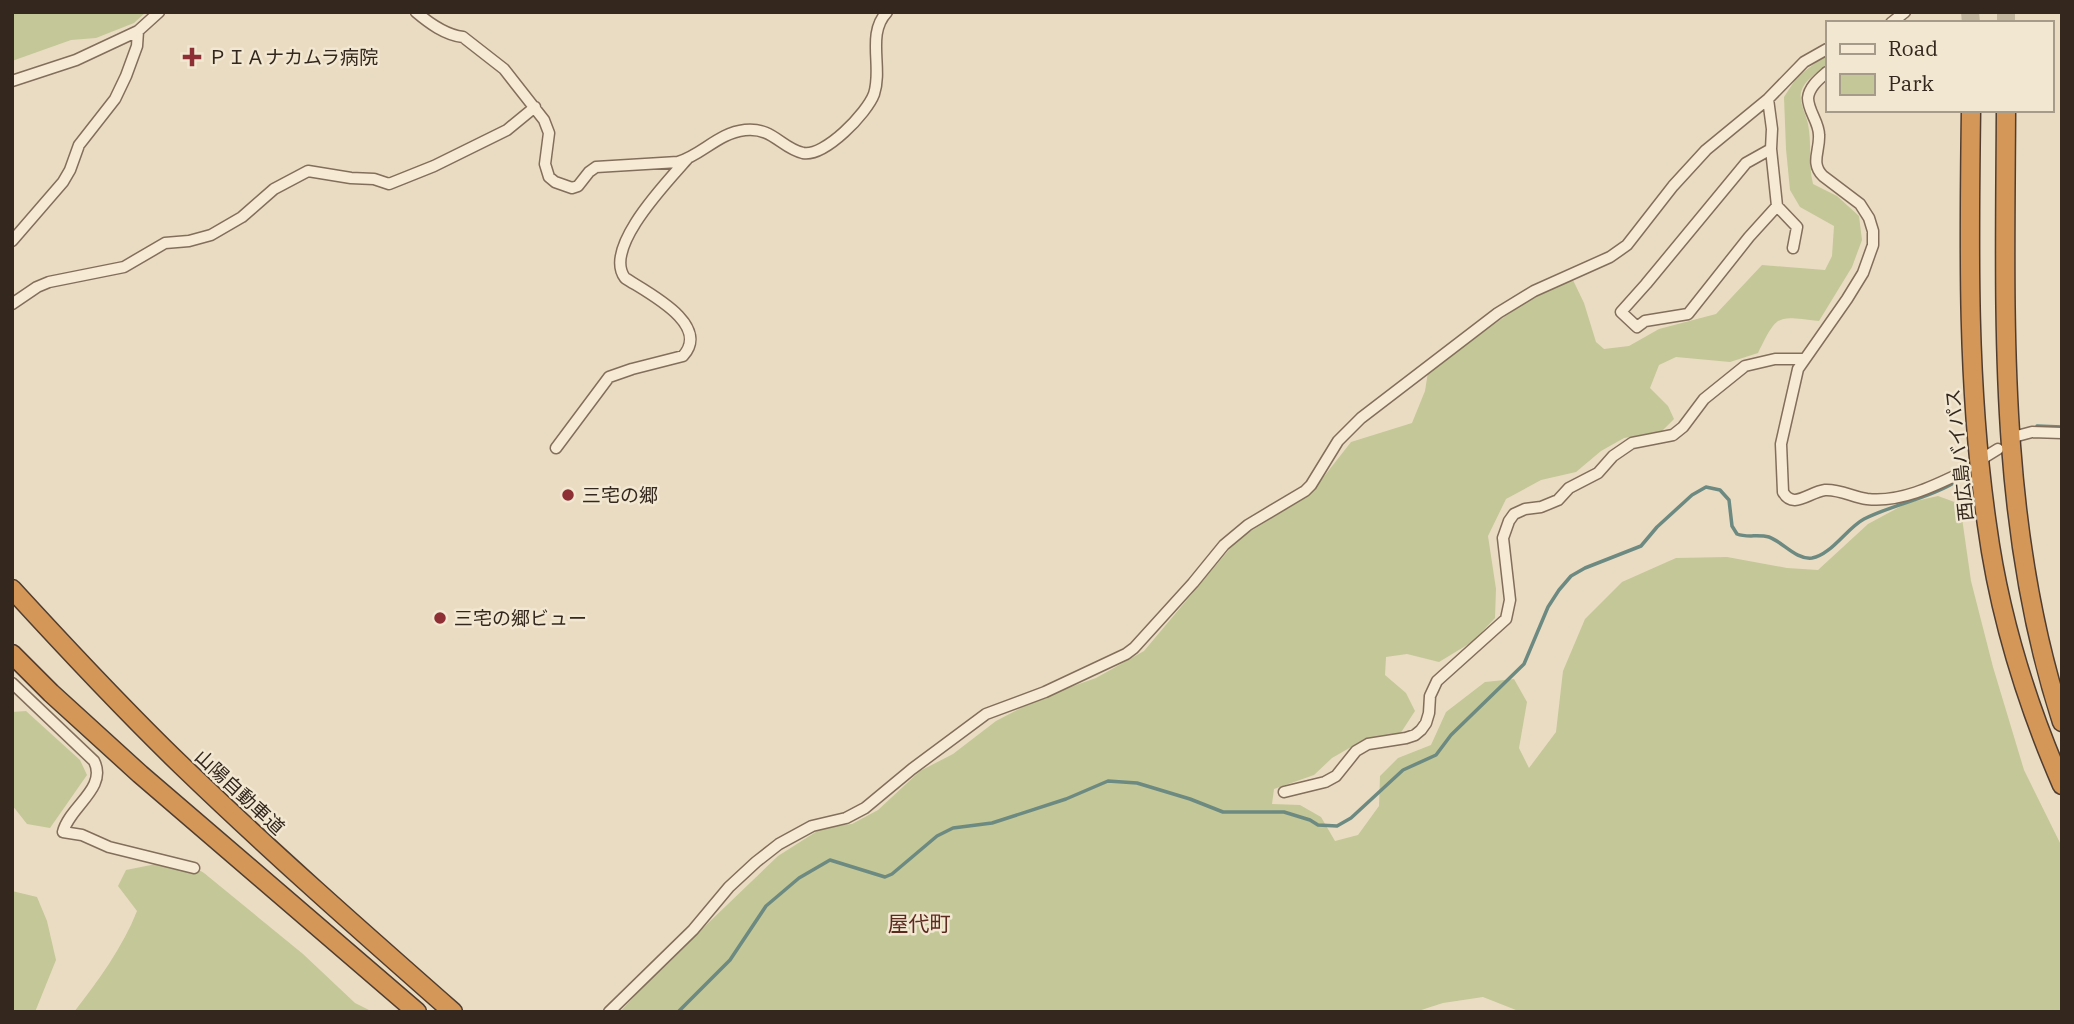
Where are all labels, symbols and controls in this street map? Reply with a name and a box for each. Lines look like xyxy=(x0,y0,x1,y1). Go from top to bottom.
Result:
legend xyxy=(1826,21,2053,112)
text: Road xyxy=(1888,34,1938,62)
place label: ＰＩＡナカムラ病院 xyxy=(208,45,378,69)
marker: ＰＩＡナカムラ病院 xyxy=(182,47,202,67)
text: Park xyxy=(1888,69,1935,97)
street label: 西広島バイパス xyxy=(1940,388,1978,522)
place label: 三宅の郷 xyxy=(582,483,658,507)
marker: 三宅の郷 xyxy=(560,487,576,503)
place label: 三宅の郷ビュー xyxy=(454,606,587,630)
marker: 三宅の郷ビュー xyxy=(432,610,448,626)
street label: 山陽自動車道 xyxy=(190,744,290,840)
district label: 屋代町 xyxy=(888,909,951,937)

